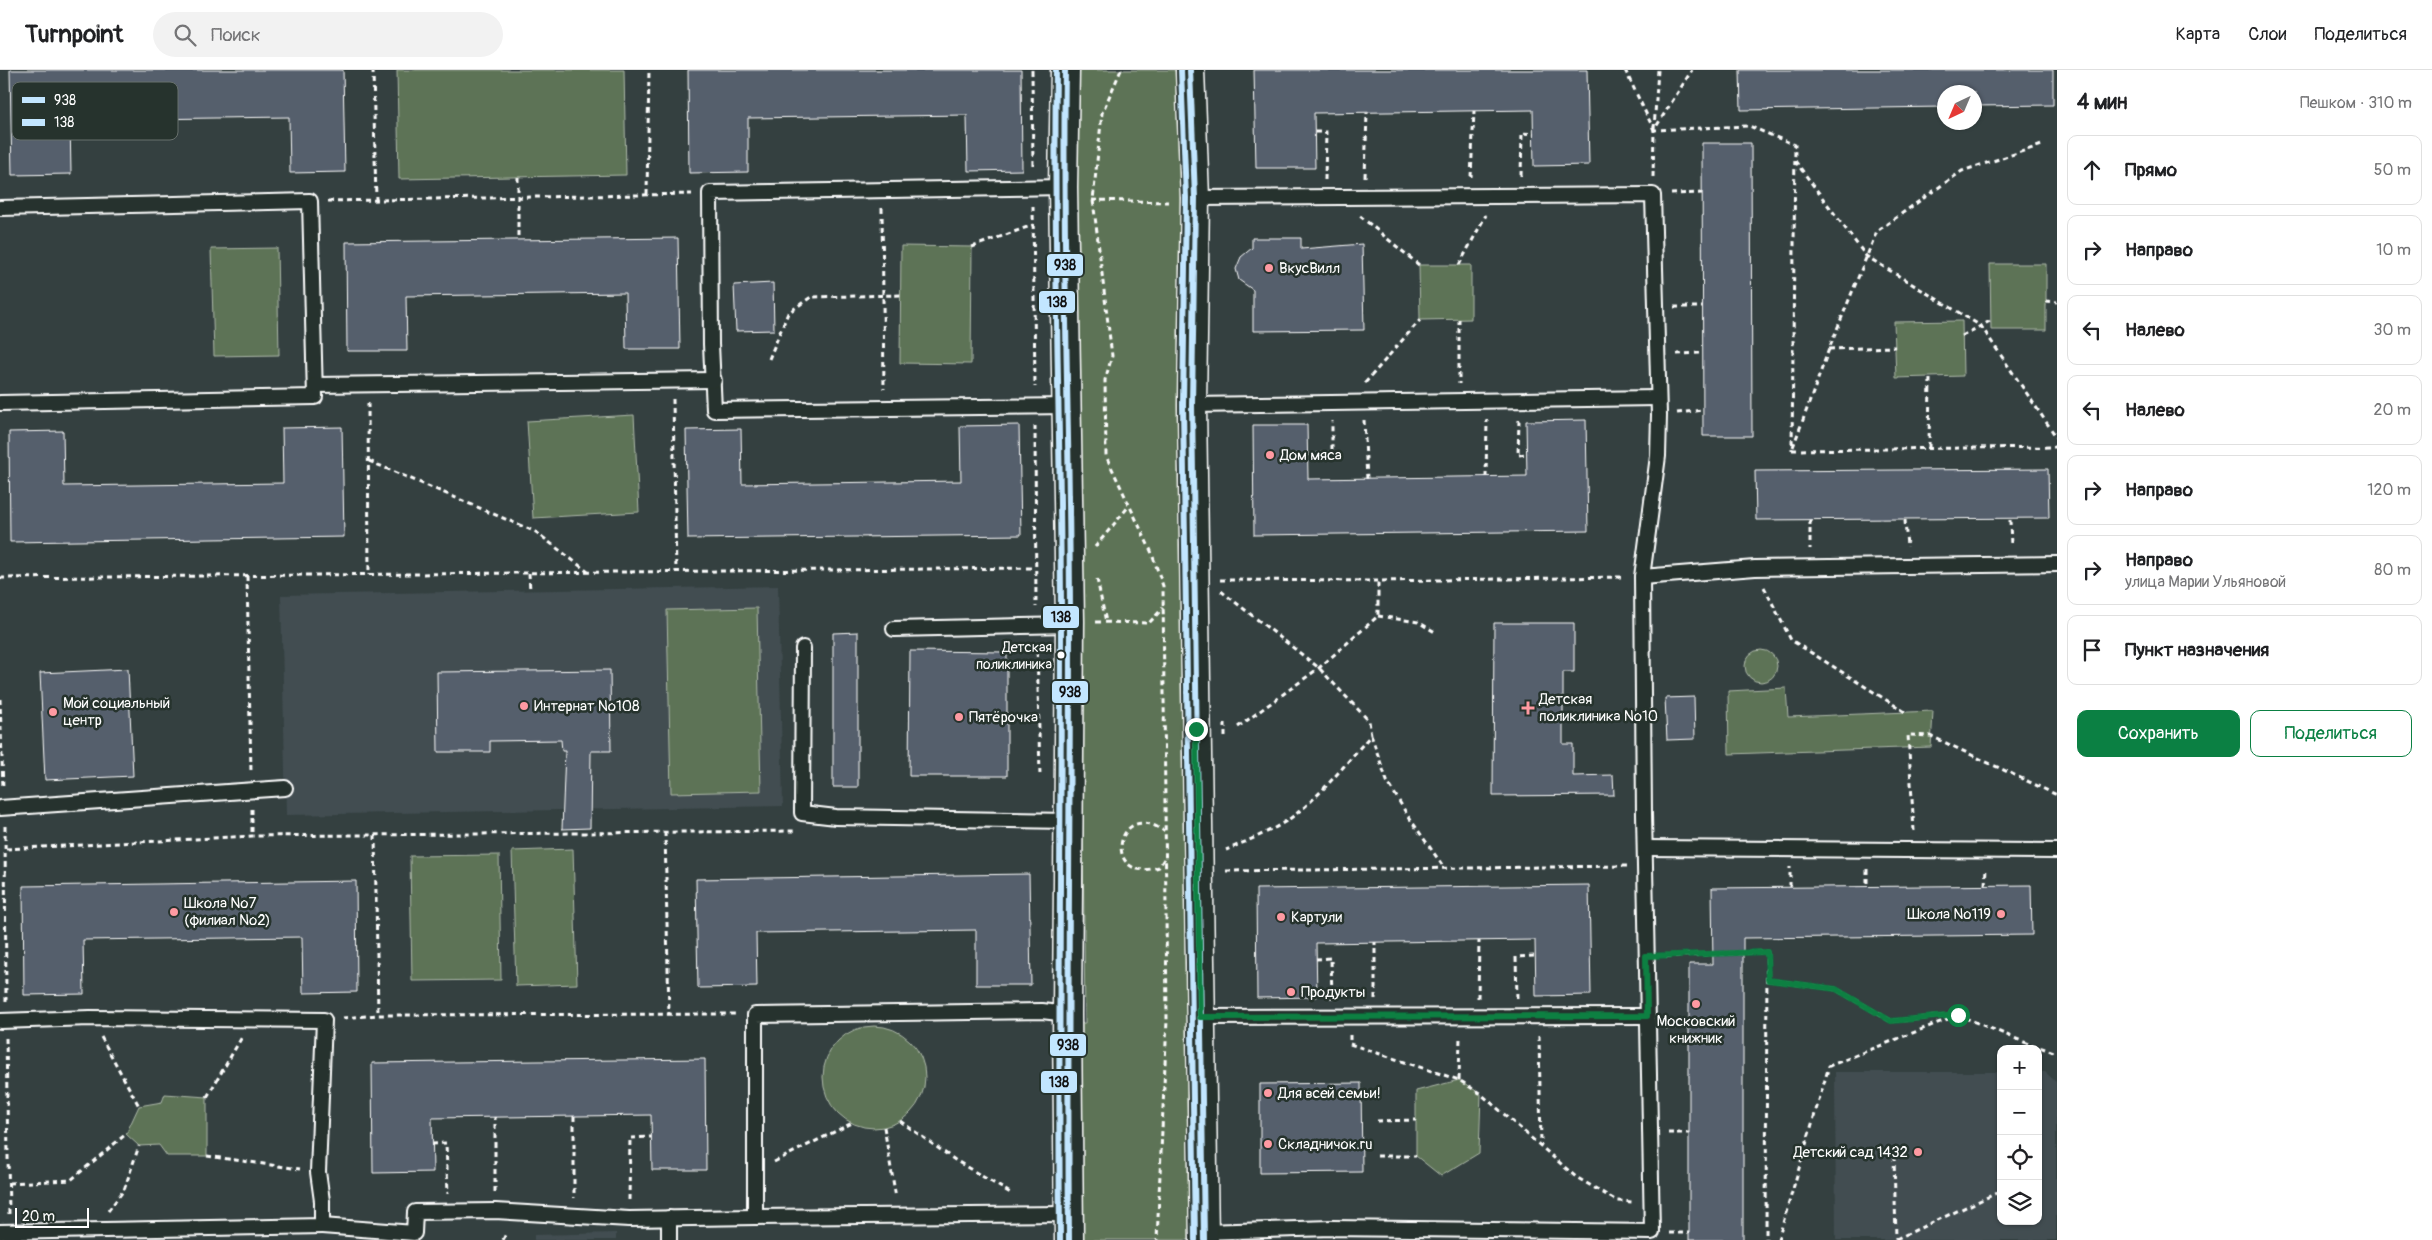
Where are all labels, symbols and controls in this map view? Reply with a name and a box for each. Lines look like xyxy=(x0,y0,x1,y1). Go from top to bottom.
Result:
search box xyxy=(153,12,503,57)
text: Turnpoint xyxy=(25,20,123,49)
icon: search xyxy=(171,21,199,49)
text: Поиск xyxy=(211,23,261,47)
text: Карта xyxy=(2176,23,2220,46)
text: Слои xyxy=(2248,23,2286,46)
text: Поделиться xyxy=(2314,23,2407,46)
legend xyxy=(12,82,178,140)
north arrow xyxy=(1937,85,1982,130)
text: 4 мин xyxy=(2077,89,2127,116)
text: 938 xyxy=(54,92,76,109)
text: Пешком · 310 m xyxy=(2300,93,2412,113)
text: 138 xyxy=(54,114,74,131)
icon: ahead xyxy=(2078,156,2106,184)
text: Прямо xyxy=(2125,158,2177,182)
text: 50 m xyxy=(2374,160,2411,180)
icon: right xyxy=(2078,236,2106,264)
text: Направо xyxy=(2125,238,2193,262)
text: 10 m xyxy=(2376,240,2411,260)
line badge: 938 xyxy=(1046,253,1084,277)
text: 938 xyxy=(1054,257,1076,274)
place label: ВкусВилл xyxy=(1279,259,1340,278)
marker: ВкусВилл xyxy=(1263,262,1275,274)
line badge: 138 xyxy=(1038,290,1076,314)
text: 138 xyxy=(1047,294,1067,311)
icon: left xyxy=(2078,316,2106,344)
text: Налево xyxy=(2125,318,2185,342)
text: 30 m xyxy=(2373,320,2411,340)
icon: left xyxy=(2078,396,2106,424)
text: Налево xyxy=(2125,398,2185,422)
text: 20 m xyxy=(2373,400,2411,420)
place label: Дом мяса xyxy=(1279,446,1342,465)
marker: Дом мяса xyxy=(1264,449,1276,461)
icon: right xyxy=(2078,476,2106,504)
text: Направо xyxy=(2125,478,2193,502)
text: 120 m xyxy=(2367,480,2411,500)
text: Направо xyxy=(2125,548,2193,572)
icon: right xyxy=(2078,556,2106,584)
text: 80 m xyxy=(2374,560,2411,580)
text: улица Марии Ульяновой xyxy=(2125,572,2286,592)
line badge: 138 xyxy=(1042,605,1080,629)
text: 138 xyxy=(1051,609,1071,626)
icon: arrive xyxy=(2078,636,2106,664)
text: Пункт назначения xyxy=(2125,638,2269,662)
place label: Детская поликлиника xyxy=(976,639,1052,673)
marker: Детская поликлиника xyxy=(1056,650,1066,660)
line badge: 938 xyxy=(1051,680,1089,704)
text: 938 xyxy=(1059,684,1081,701)
place label: Детская поликлиника №10 xyxy=(1538,690,1658,726)
place label: Мой социальный центр xyxy=(63,694,170,730)
place label: Интернат №108 xyxy=(534,697,640,716)
marker: Интернат №108 xyxy=(518,700,530,712)
marker: Детская поликлиника №10 xyxy=(1521,701,1535,715)
marker: Мой социальный центр xyxy=(47,706,59,718)
place label: Пятёрочка xyxy=(969,708,1038,727)
button: Сохранить xyxy=(2077,710,2240,757)
button: Поделиться xyxy=(2250,710,2412,757)
marker: Пятёрочка xyxy=(953,711,965,723)
route end xyxy=(1185,718,1208,741)
place label: Школа №7 (филиал №2) xyxy=(184,894,271,930)
place label: Школа №119 xyxy=(1907,905,1991,924)
marker: Школа №7 (филиал №2) xyxy=(168,906,180,918)
place label: Картули xyxy=(1291,908,1342,927)
marker: Школа №119 xyxy=(1995,908,2007,920)
marker: Картули xyxy=(1275,911,1287,923)
place label: Продукты xyxy=(1301,983,1365,1002)
marker: Продукты xyxy=(1285,986,1297,998)
marker: Московский книжник xyxy=(1690,998,1702,1010)
route start xyxy=(1947,1004,1970,1027)
place label: Московский книжник xyxy=(1657,1012,1735,1048)
line badge: 938 xyxy=(1049,1033,1087,1057)
text: 938 xyxy=(1057,1037,1079,1054)
map controls xyxy=(1997,1045,2042,1225)
button: + xyxy=(1997,1045,2042,1090)
line badge: 138 xyxy=(1040,1070,1078,1094)
text: 138 xyxy=(1049,1074,1069,1091)
place label: Для всей семьи! xyxy=(1277,1084,1381,1103)
marker: Для всей семьи! xyxy=(1262,1087,1274,1099)
button: − xyxy=(1997,1090,2042,1135)
place label: Складничок.ru xyxy=(1278,1135,1373,1154)
button: locate xyxy=(1997,1135,2042,1180)
marker: Складничок.ru xyxy=(1262,1138,1274,1150)
place label: Детский сад 1432 xyxy=(1792,1143,1908,1162)
marker: Детский сад 1432 xyxy=(1912,1146,1924,1158)
button: layers xyxy=(1997,1180,2042,1225)
scale bar xyxy=(15,1205,89,1228)
text: 20 m xyxy=(22,1208,55,1225)

